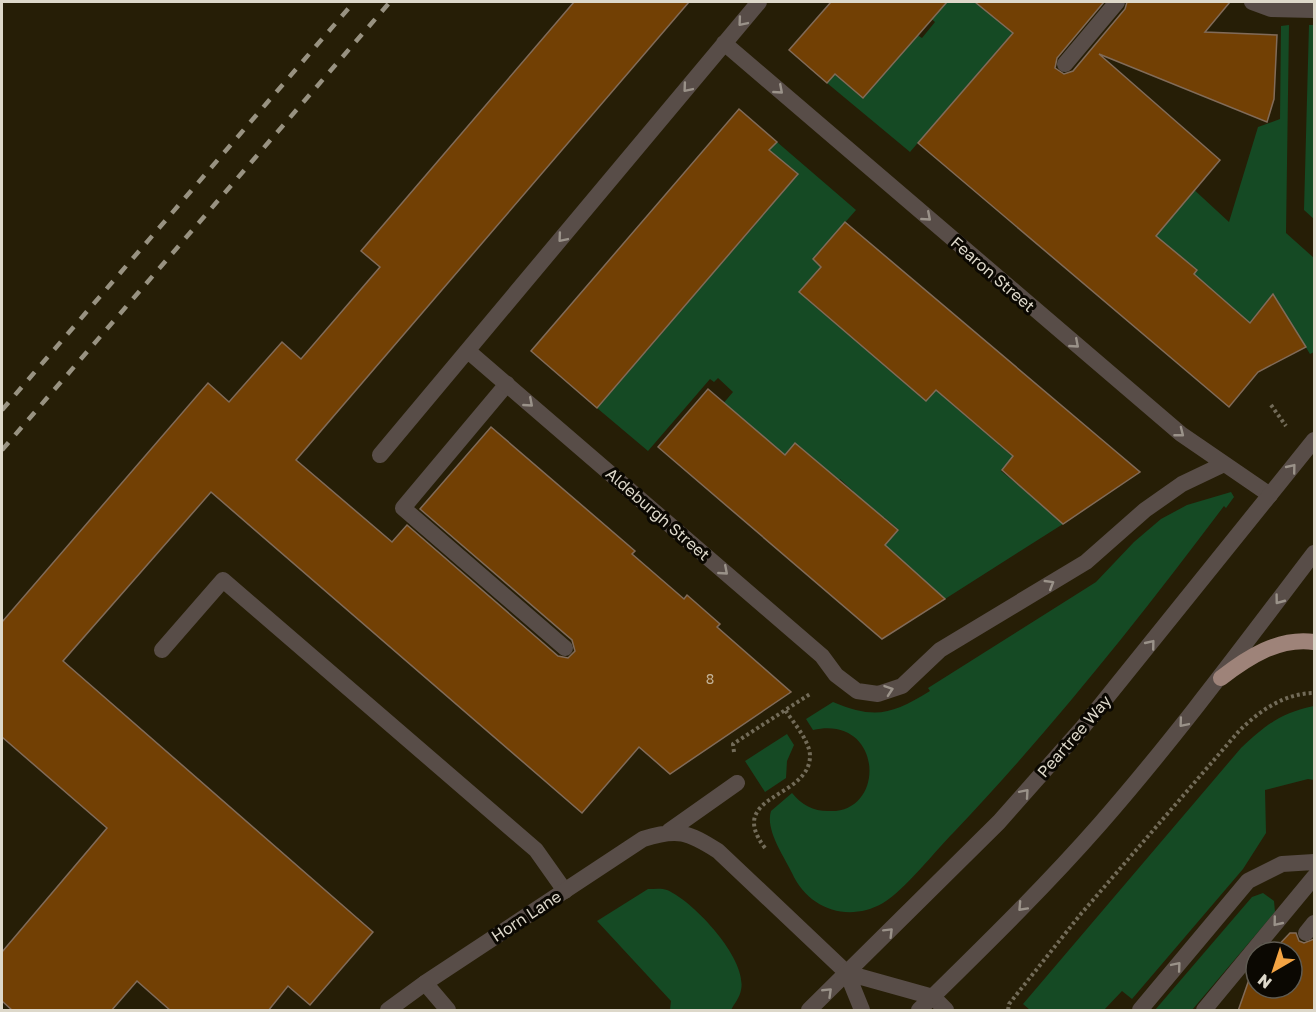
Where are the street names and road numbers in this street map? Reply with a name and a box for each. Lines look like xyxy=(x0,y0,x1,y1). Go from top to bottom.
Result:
street label: Fearon Street xyxy=(947,232,1039,316)
street label: Aldeburgh Street xyxy=(602,463,714,565)
street label: Peartree Way xyxy=(1033,691,1115,781)
street label: Horn Lane xyxy=(487,886,565,946)

